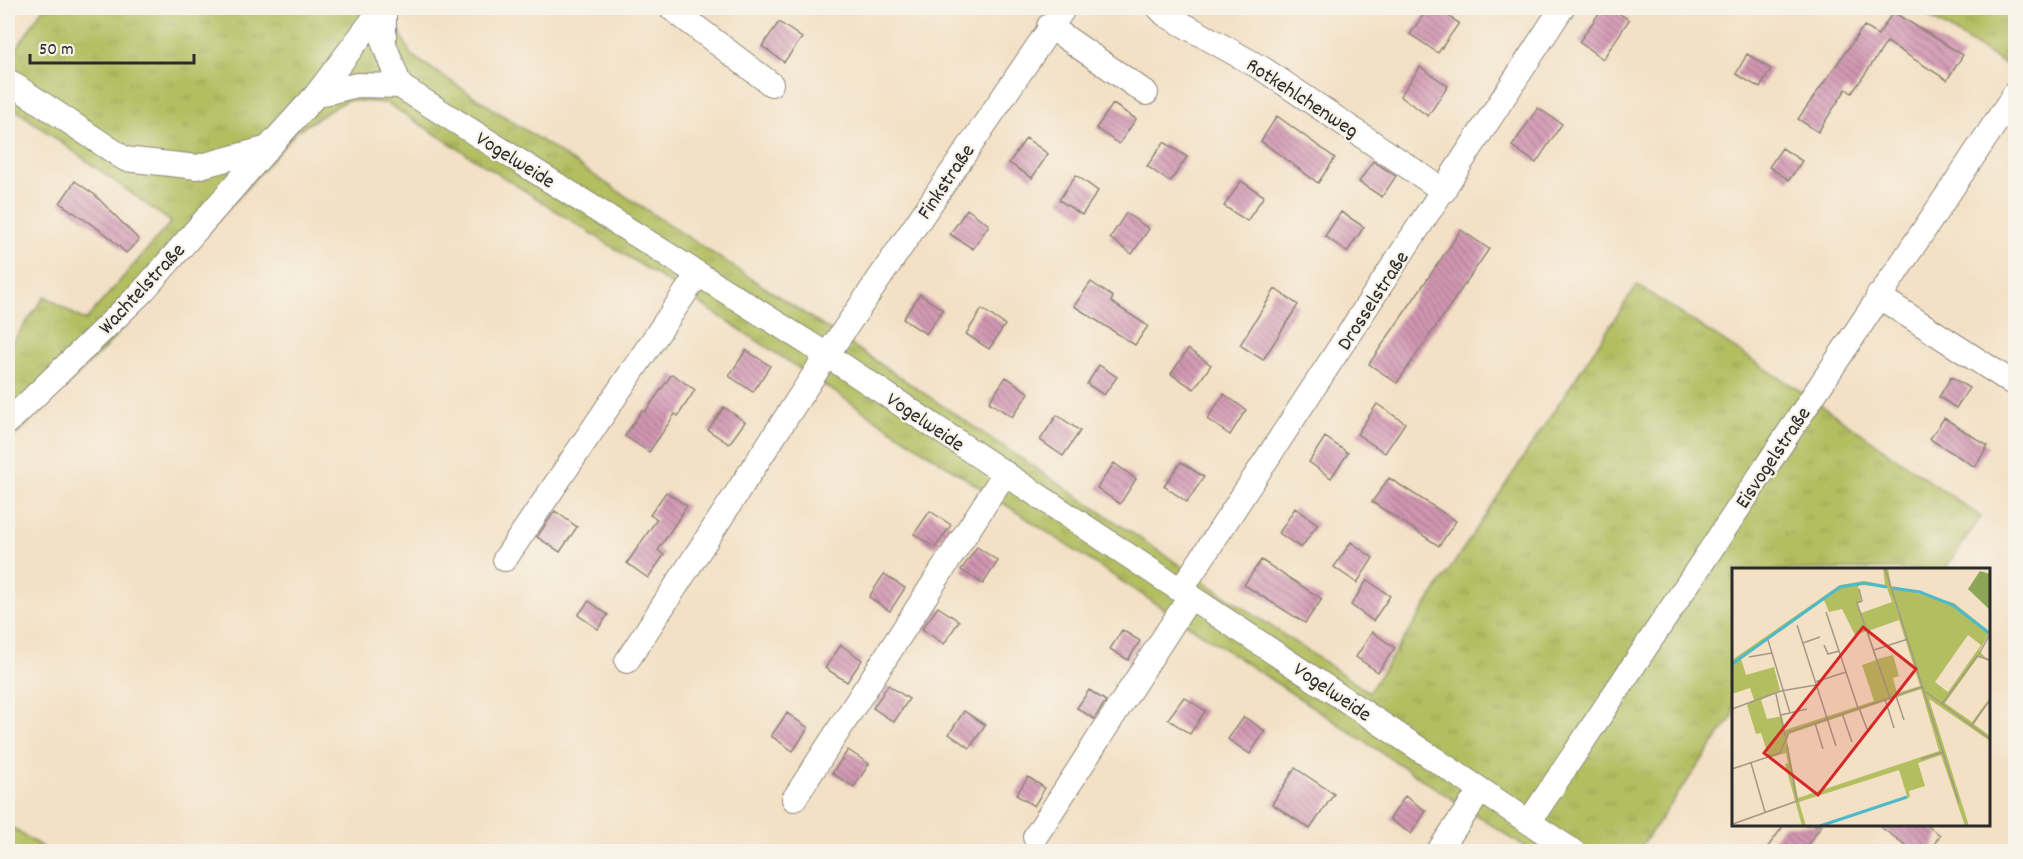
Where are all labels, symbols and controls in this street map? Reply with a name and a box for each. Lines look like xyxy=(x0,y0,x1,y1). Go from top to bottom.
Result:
scale bar xyxy=(30,27,194,65)
text: 50 m xyxy=(39,38,74,63)
street label: Rotkehlchenweg xyxy=(1239,52,1364,147)
street label: Vogelweide xyxy=(469,125,560,198)
street label: Finkstraße xyxy=(911,139,984,226)
street label: Wachtelstraße xyxy=(93,238,194,342)
street label: Drosselstraße xyxy=(1331,246,1418,357)
street label: Vogelweide xyxy=(879,386,969,461)
street label: Eisvogelstraße xyxy=(1729,402,1820,516)
inset map xyxy=(1732,568,1990,826)
street label: Vogelweide xyxy=(1286,656,1376,731)

